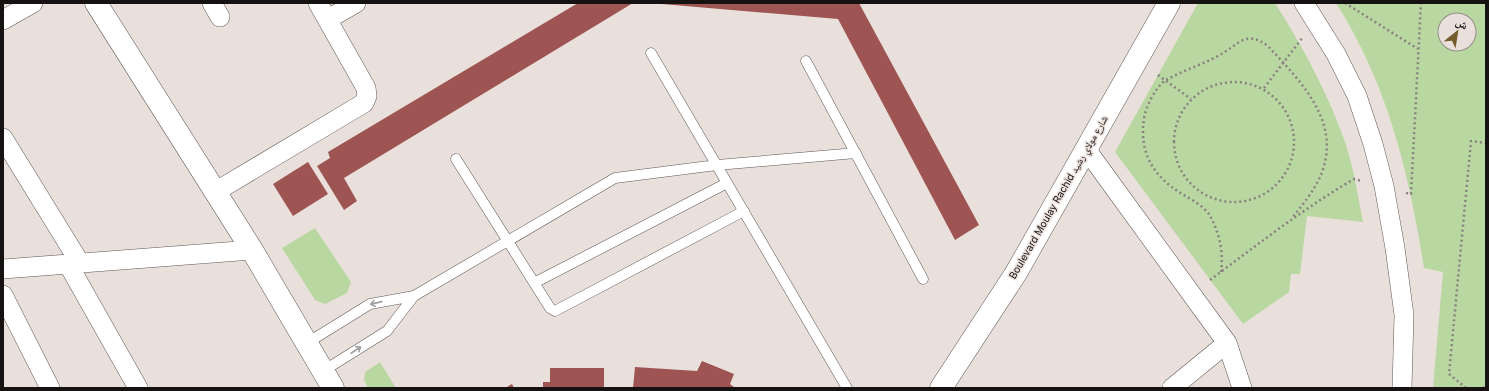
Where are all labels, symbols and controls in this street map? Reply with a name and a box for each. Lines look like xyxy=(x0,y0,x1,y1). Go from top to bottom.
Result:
north arrow xyxy=(1437,12,1477,52)
text: ش xyxy=(1453,14,1471,33)
street label: Boulevard Moulay Rachid شارع مولاي رشيد xyxy=(1006,113,1112,282)
one-way arrow xyxy=(369,300,382,307)
one-way arrow xyxy=(350,346,362,354)

